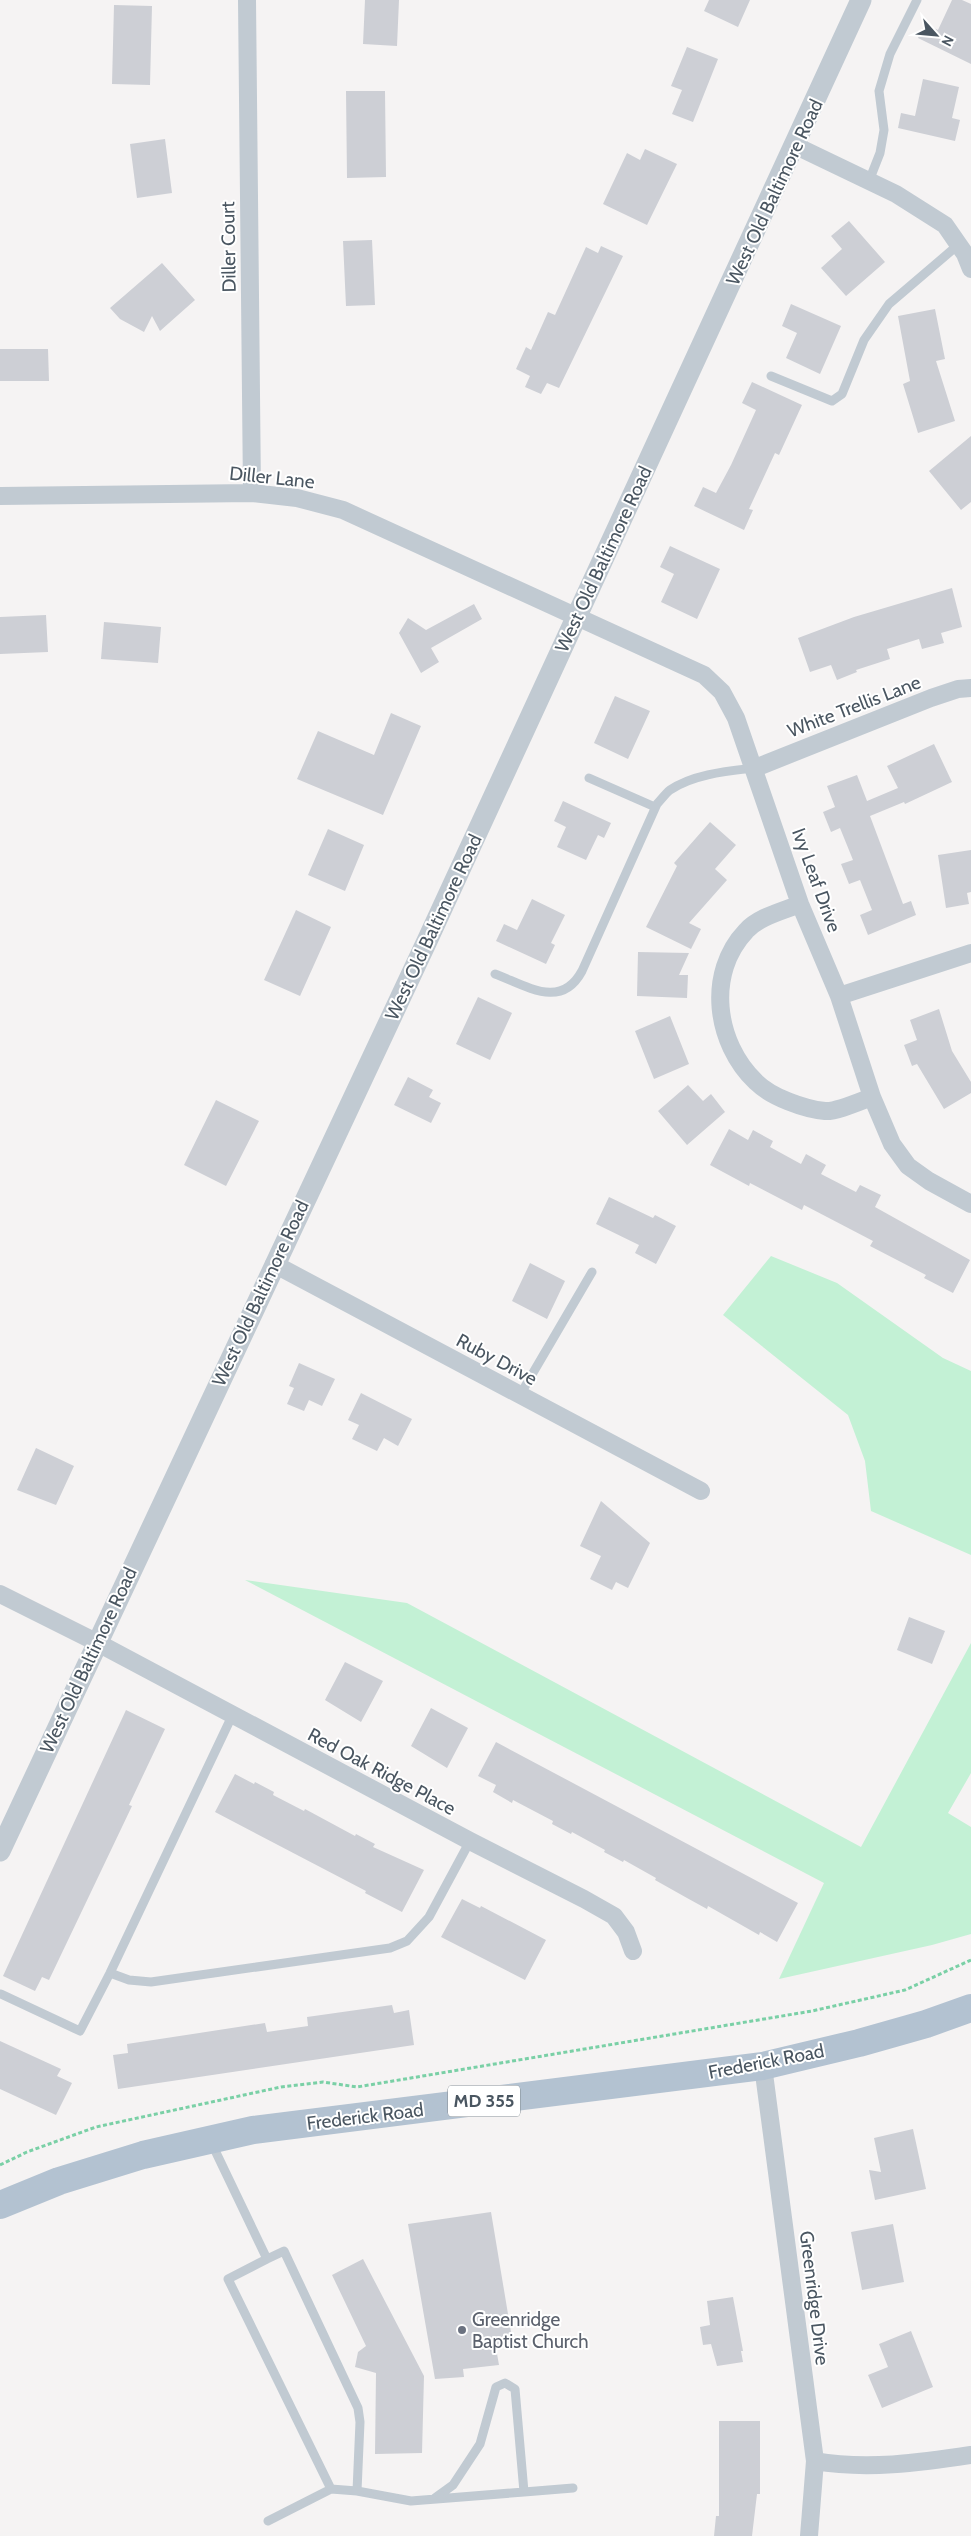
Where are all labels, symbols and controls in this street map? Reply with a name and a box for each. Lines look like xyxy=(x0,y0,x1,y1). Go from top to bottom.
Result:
north arrow xyxy=(911,10,961,60)
text: N xyxy=(937,32,958,49)
street label: West Old Baltimore Road xyxy=(721,96,828,289)
street label: Diller Court xyxy=(216,201,241,293)
street label: Diller Lane xyxy=(228,462,316,493)
street label: West Old Baltimore Road xyxy=(550,463,657,656)
street label: White Trellis Lane xyxy=(784,670,924,742)
street label: Ivy Leaf Drive xyxy=(787,825,846,936)
street label: West Old Baltimore Road xyxy=(380,831,487,1024)
street label: West Old Baltimore Road xyxy=(207,1197,314,1390)
street label: Ruby Drive xyxy=(453,1329,541,1390)
street label: West Old Baltimore Road xyxy=(35,1564,142,1757)
street label: Red Oak Ridge Place xyxy=(304,1723,460,1820)
street label: Frederick Road xyxy=(706,2039,826,2084)
road number: MD 355 xyxy=(448,2086,520,2116)
street label: Frederick Road xyxy=(305,2098,425,2135)
street label: Greenridge Drive xyxy=(795,2230,834,2367)
place label: Greenridge Baptist Church xyxy=(472,2308,589,2353)
marker: Greenridge Baptist Church xyxy=(456,2324,468,2336)

